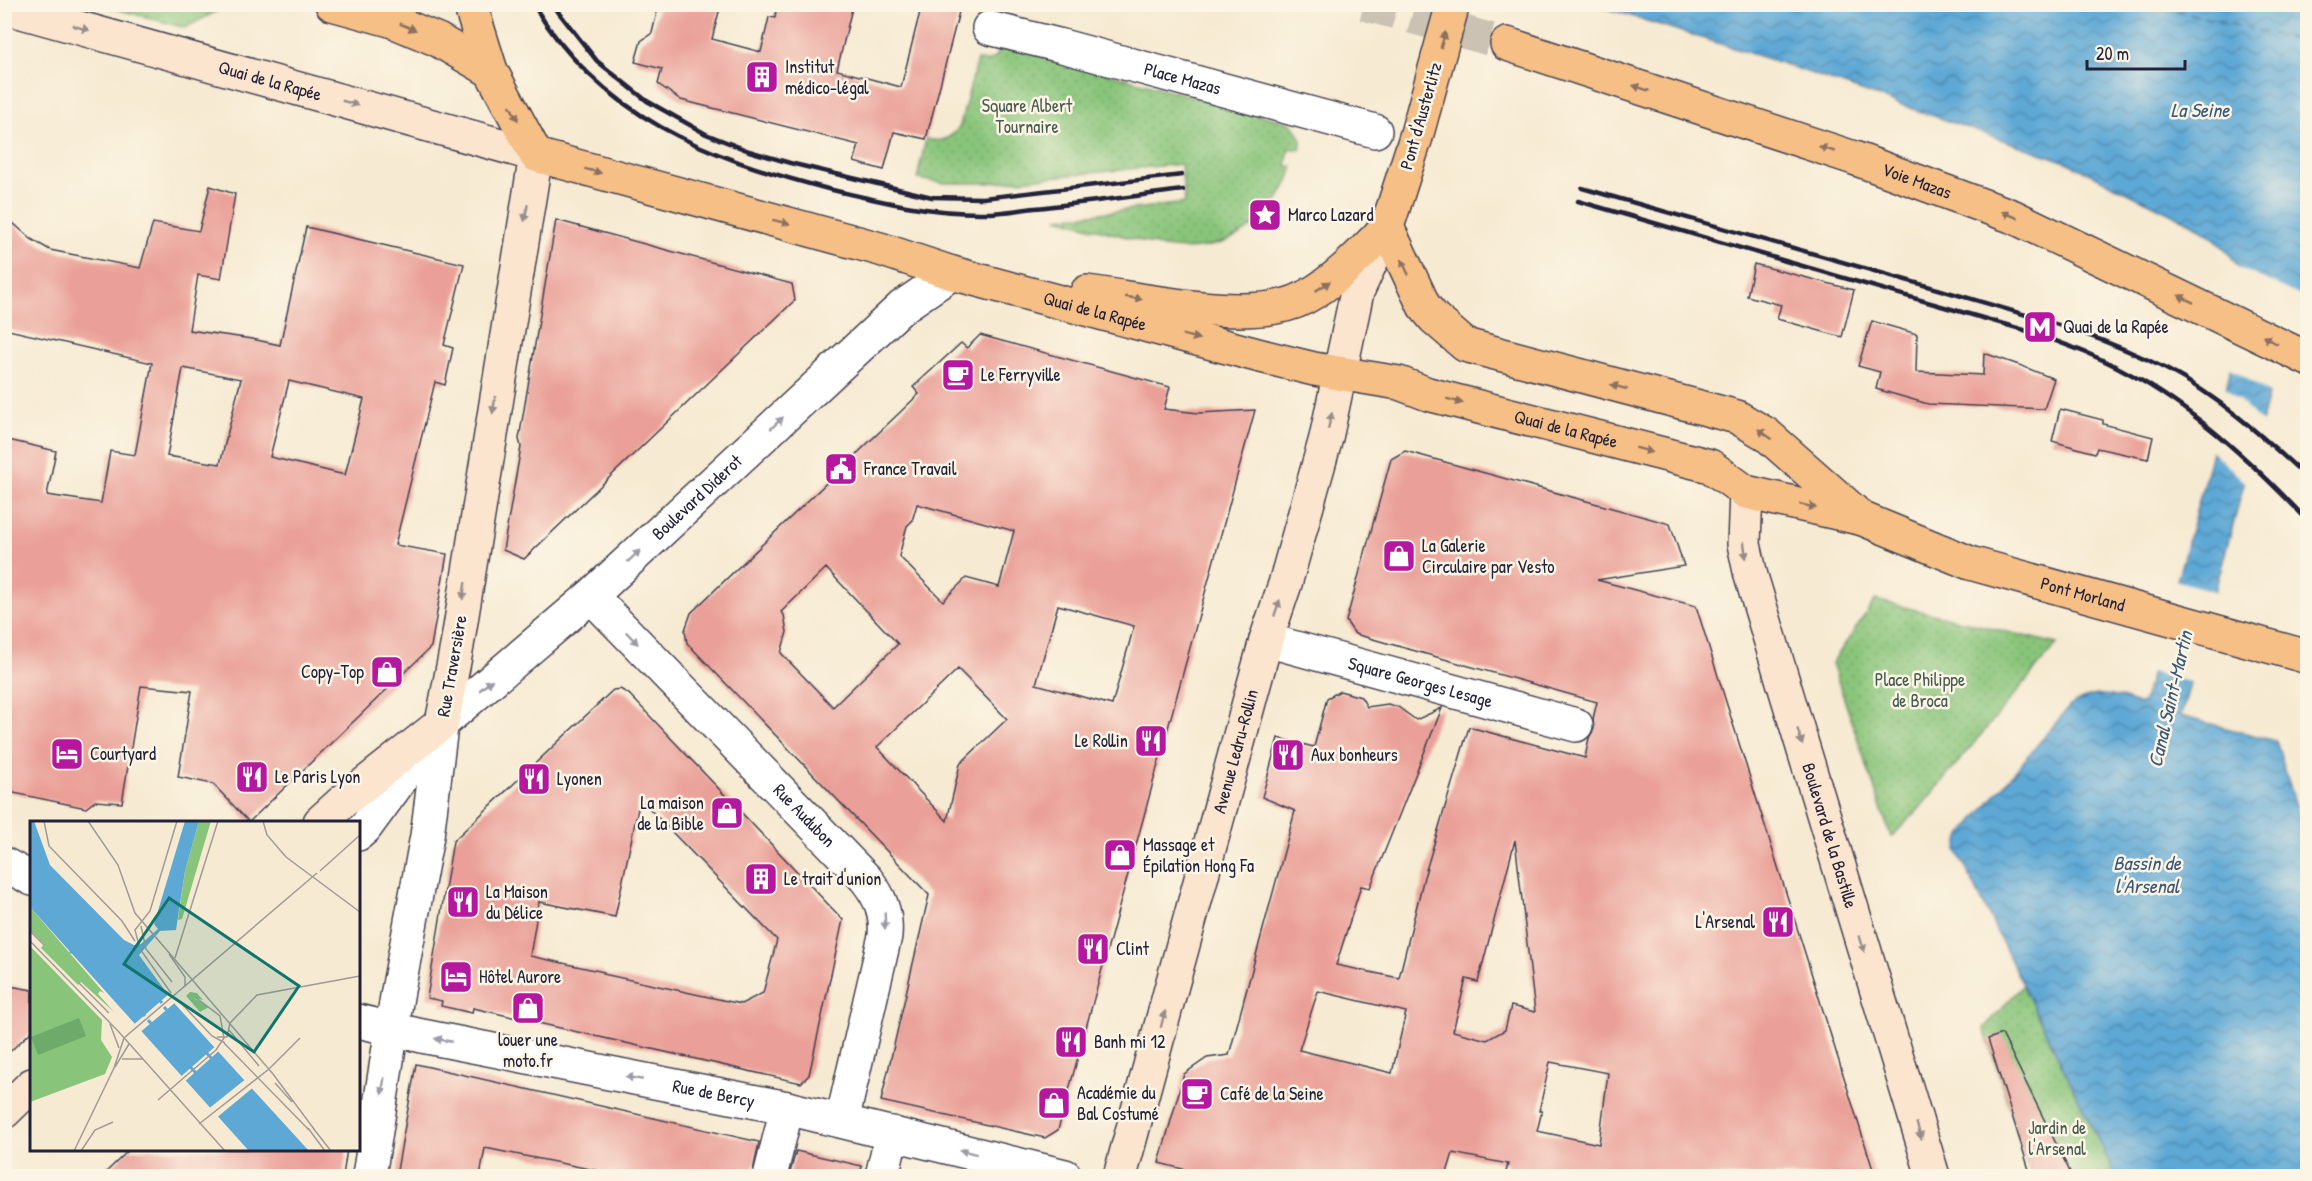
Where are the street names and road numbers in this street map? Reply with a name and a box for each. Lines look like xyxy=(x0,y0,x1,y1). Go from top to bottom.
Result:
street label: Quai de la Rapée xyxy=(216,54,324,107)
street label: Place Mazas xyxy=(1142,56,1224,101)
street label: Pont d'Austerlitz xyxy=(1393,59,1448,172)
street label: Voie Mazas xyxy=(1879,156,1955,205)
street label: Quai de la Rapée xyxy=(1041,285,1149,337)
street label: Quai de la Rapée xyxy=(1512,404,1620,454)
street label: Boulevard Diderot xyxy=(646,448,748,545)
street label: Pont Morland xyxy=(2038,570,2128,618)
street label: Rue Traversière xyxy=(430,613,473,719)
street label: Square Georges Lesage xyxy=(1346,650,1495,714)
street label: Avenue Ledru-Rollin xyxy=(1206,687,1264,816)
street label: Boulevard de la Bastille xyxy=(1796,760,1864,911)
street label: Rue Audubon xyxy=(768,778,841,852)
street label: Rue de Bercy xyxy=(671,1073,757,1113)

